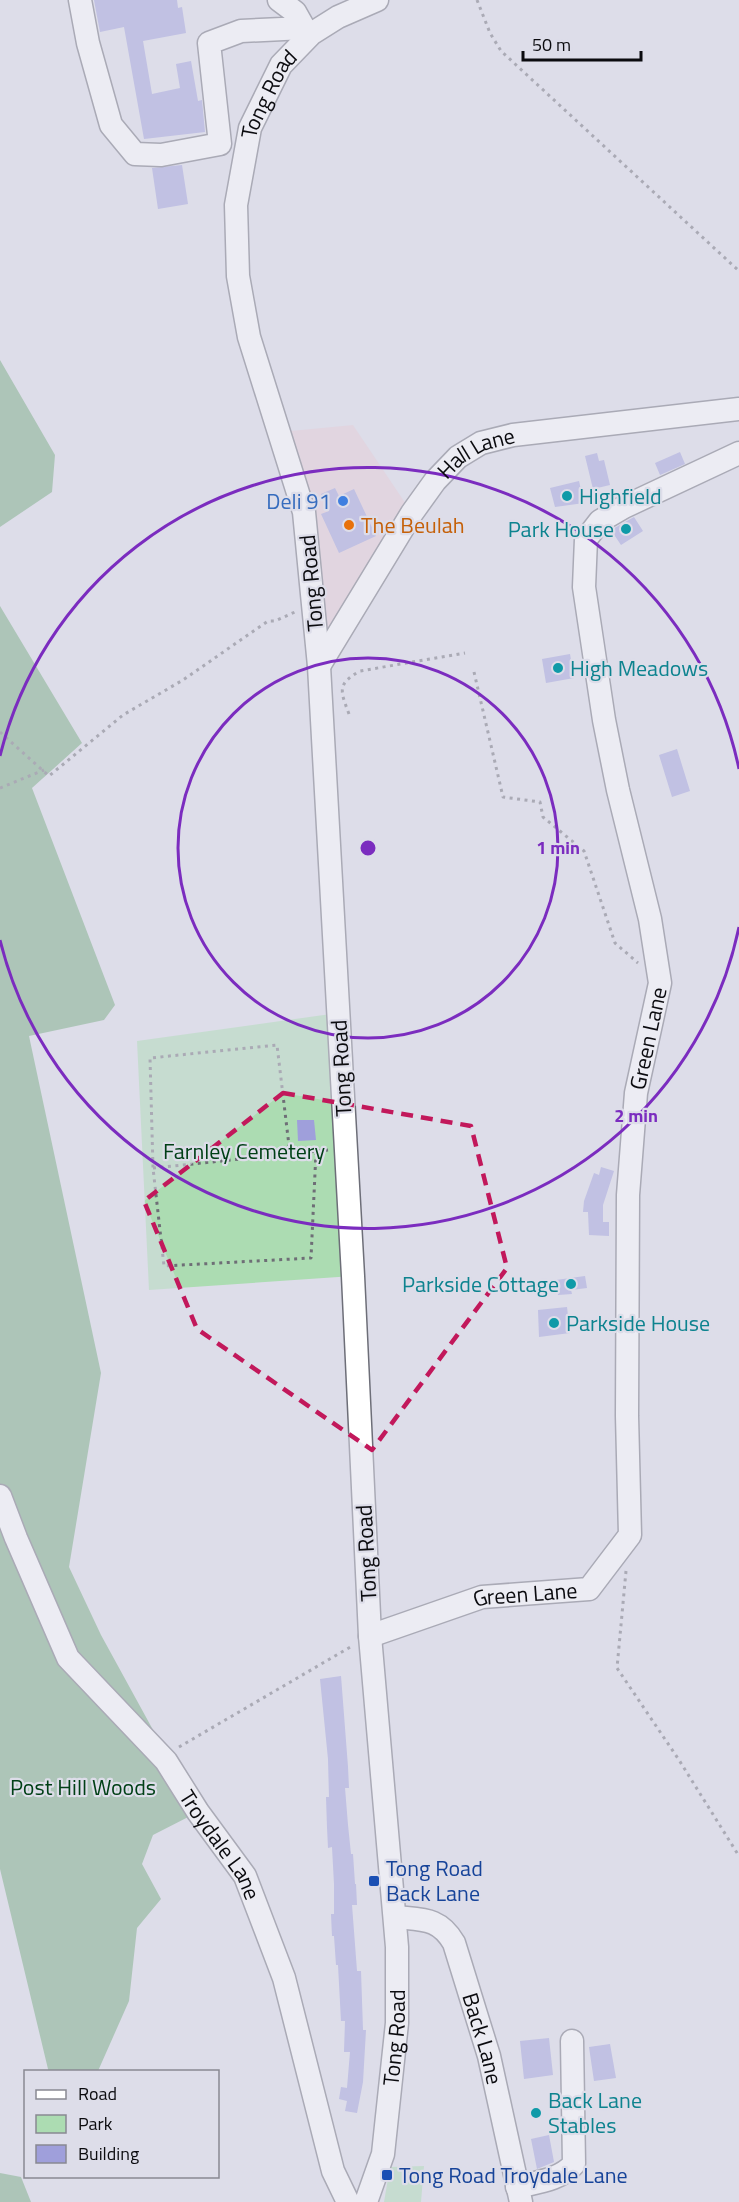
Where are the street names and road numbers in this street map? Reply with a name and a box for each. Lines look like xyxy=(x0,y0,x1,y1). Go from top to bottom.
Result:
street label: Tong Road xyxy=(231,41,305,141)
street label: Hall Lane xyxy=(429,418,518,486)
street label: Tong Road xyxy=(290,533,332,633)
street label: Green Lane xyxy=(620,984,676,1093)
street label: Tong Road xyxy=(321,1019,361,1117)
street label: Tong Road xyxy=(346,1504,386,1602)
street label: Green Lane xyxy=(468,1573,579,1616)
street label: Troydale Lane xyxy=(171,1783,269,1905)
street label: Back Lane xyxy=(453,1988,512,2088)
street label: Tong Road xyxy=(373,1989,414,2088)

